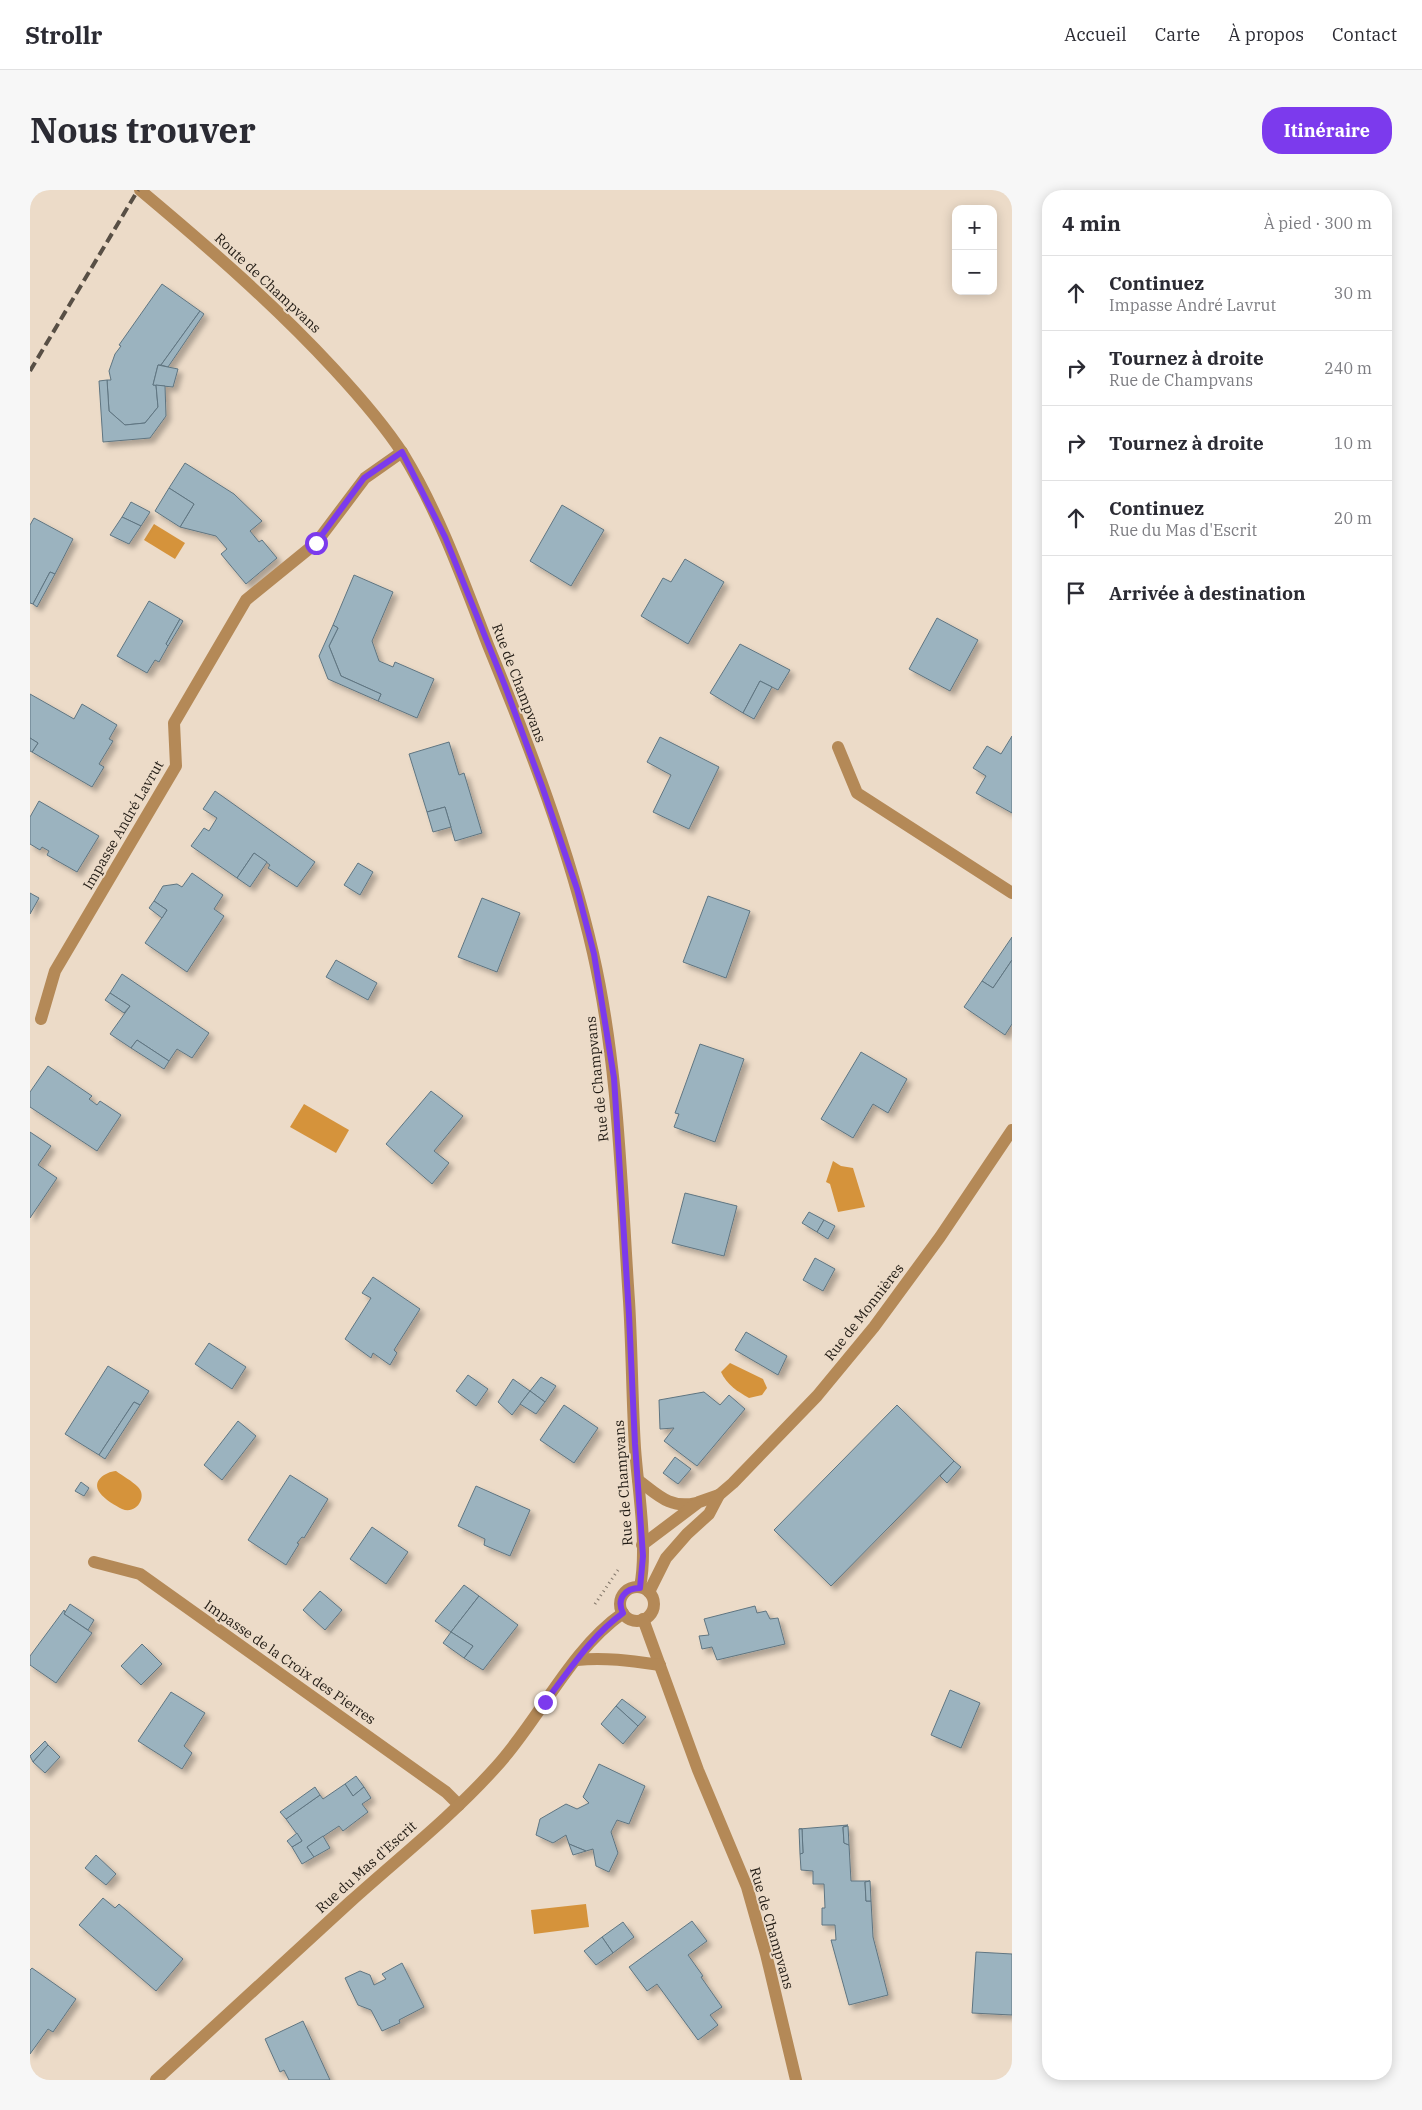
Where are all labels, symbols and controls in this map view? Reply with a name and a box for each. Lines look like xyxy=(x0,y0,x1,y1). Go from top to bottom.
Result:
text: Strollr xyxy=(25,19,102,51)
text: Accueil xyxy=(1064,23,1127,46)
text: Carte xyxy=(1155,23,1200,46)
text: À propos xyxy=(1228,23,1304,46)
text: Contact xyxy=(1332,23,1397,46)
text: Nous trouver xyxy=(30,107,256,153)
button: Itinéraire xyxy=(1262,107,1392,154)
map controls xyxy=(952,205,997,295)
button: + xyxy=(952,205,997,250)
text: 4 min xyxy=(1062,209,1121,237)
text: À pied · 300 m xyxy=(1264,213,1372,233)
street label: Route de Champvans xyxy=(211,229,325,337)
button: − xyxy=(952,250,997,295)
text: Continuez xyxy=(1109,271,1204,295)
icon: ahead xyxy=(1062,279,1090,307)
text: 30 m xyxy=(1334,283,1372,303)
text: Impasse André Lavrut xyxy=(1109,295,1276,315)
text: Tournez à droite xyxy=(1109,346,1264,370)
icon: right xyxy=(1062,354,1090,382)
text: 240 m xyxy=(1324,358,1372,378)
text: Rue de Champvans xyxy=(1109,370,1253,390)
icon: right xyxy=(1062,429,1090,457)
text: Tournez à droite xyxy=(1109,431,1264,455)
text: 10 m xyxy=(1334,433,1372,453)
text: Continuez xyxy=(1109,496,1204,520)
icon: ahead xyxy=(1062,504,1090,532)
text: 20 m xyxy=(1334,508,1372,528)
text: Rue du Mas d'Escrit xyxy=(1109,520,1257,540)
route start xyxy=(305,532,328,555)
icon: arrive xyxy=(1062,579,1090,607)
text: Arrivée à destination xyxy=(1109,581,1306,605)
street label: Rue de Champvans xyxy=(488,621,550,745)
street label: Impasse André Lavrut xyxy=(79,757,167,893)
street label: Rue de Champvans xyxy=(581,1015,613,1143)
street label: Rue de Monnières xyxy=(820,1260,908,1364)
street label: Rue de Champvans xyxy=(610,1419,636,1547)
street label: Impasse de la Croix des Pierres xyxy=(201,1596,379,1728)
route end xyxy=(534,1691,557,1714)
street label: Rue du Mas d'Escrit xyxy=(312,1817,420,1917)
street label: Rue de Champvans xyxy=(746,1865,798,1991)

